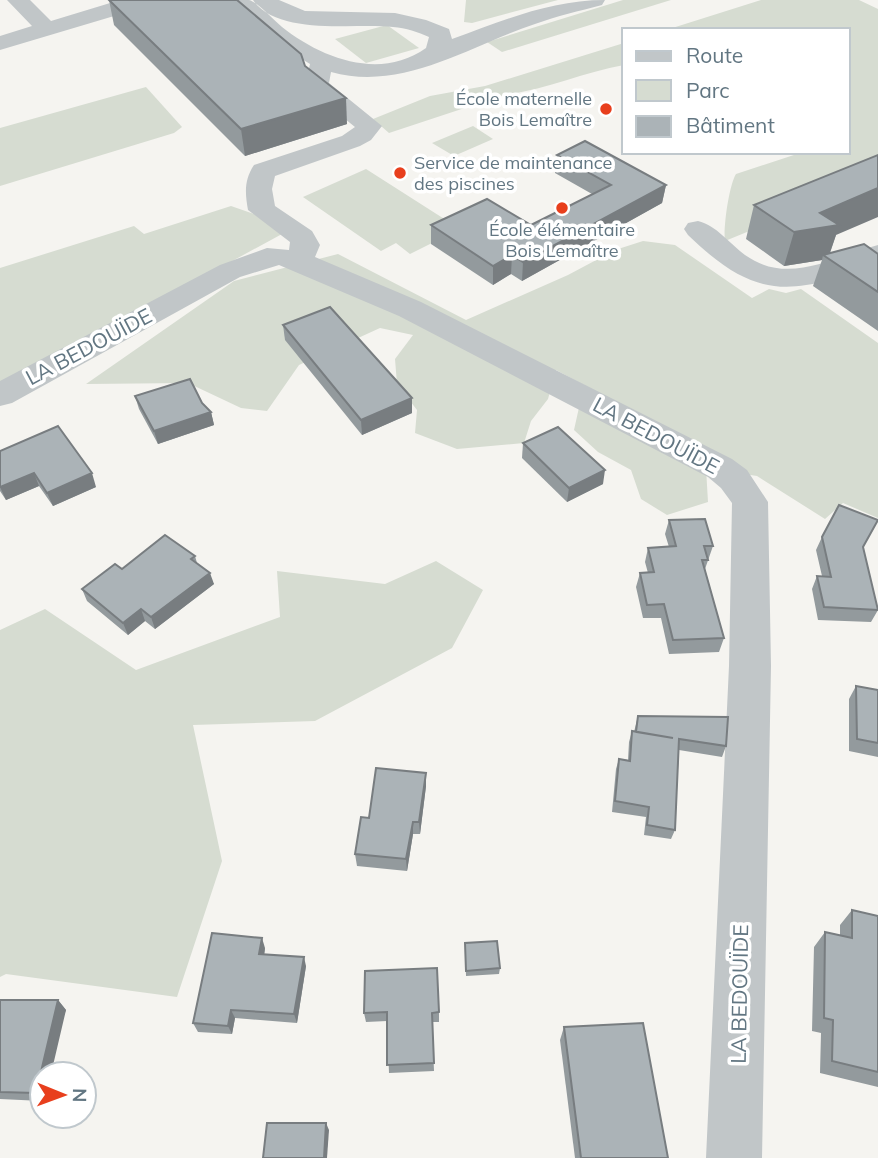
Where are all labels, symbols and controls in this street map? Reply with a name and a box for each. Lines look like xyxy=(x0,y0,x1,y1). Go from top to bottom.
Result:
legend xyxy=(622,28,850,154)
text: Route xyxy=(686,42,743,68)
text: Parc xyxy=(686,77,730,103)
place label: École maternelle Bois Lemaître xyxy=(456,87,592,131)
marker: École maternelle Bois Lemaître xyxy=(598,101,614,117)
text: Bâtiment xyxy=(686,112,775,138)
place label: Service de maintenance des piscines xyxy=(414,151,612,195)
marker: Service de maintenance des piscines xyxy=(392,165,408,181)
marker: École élémentaire Bois Lemaître xyxy=(554,200,570,216)
place label: École élémentaire Bois Lemaître xyxy=(489,218,635,262)
street label: LA BEDOUÏDE xyxy=(21,302,156,390)
street label: LA BEDOUÏDE xyxy=(589,391,724,479)
street label: LA BEDOUÏDE xyxy=(725,924,753,1064)
north arrow xyxy=(28,1060,98,1130)
text: N xyxy=(68,1088,92,1103)

